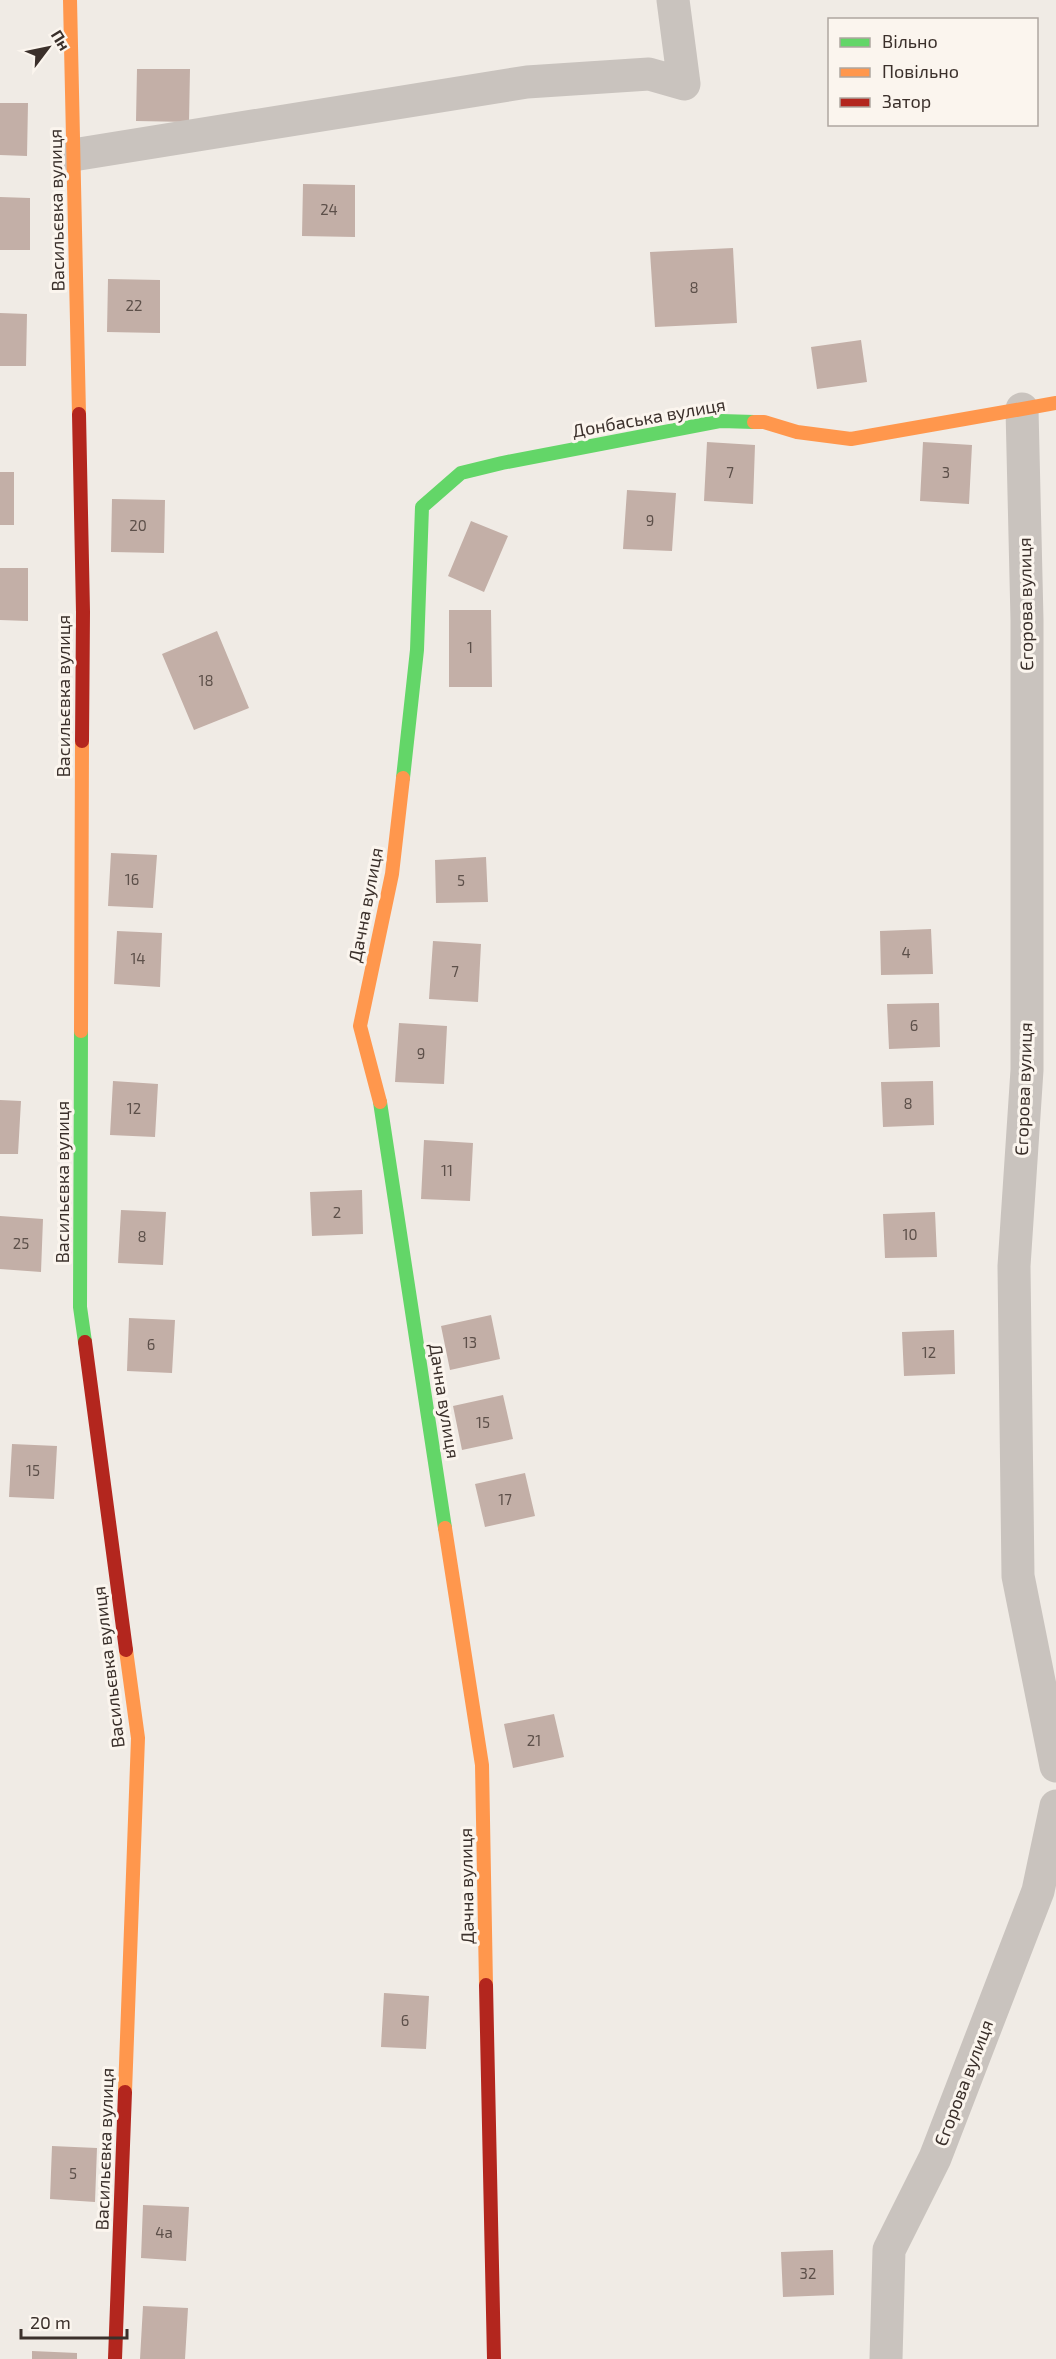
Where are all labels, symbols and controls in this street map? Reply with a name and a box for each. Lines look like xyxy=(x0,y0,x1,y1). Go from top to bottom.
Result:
north arrow xyxy=(18,18,78,78)
legend xyxy=(828,18,1038,126)
text: Пн xyxy=(48,26,75,54)
text: Вільно xyxy=(882,30,938,52)
text: Повільно xyxy=(882,60,959,82)
text: Затор xyxy=(882,90,931,112)
street label: Васильєвка вулиця xyxy=(44,129,68,291)
house number: 24 xyxy=(320,200,338,218)
house number: 8 xyxy=(689,278,699,296)
house number: 22 xyxy=(126,296,142,314)
street label: Донбаська вулиця xyxy=(570,393,727,441)
house number: 7 xyxy=(726,463,734,481)
house number: 3 xyxy=(942,463,950,481)
house number: 9 xyxy=(646,511,654,529)
house number: 20 xyxy=(129,516,147,534)
street label: Єгорова вулиця xyxy=(1013,537,1037,671)
street label: Васильєвка вулиця xyxy=(52,615,74,777)
house number: 1 xyxy=(467,638,473,656)
house number: 18 xyxy=(198,671,214,689)
street label: Дачна вулиця xyxy=(343,846,387,964)
house number: 16 xyxy=(125,870,139,888)
house number: 5 xyxy=(457,871,465,889)
house number: 4 xyxy=(901,943,911,961)
house number: 14 xyxy=(130,949,146,967)
house number: 7 xyxy=(451,962,459,980)
house number: 6 xyxy=(910,1016,918,1034)
street label: Єгорова вулиця xyxy=(1010,1022,1036,1156)
house number: 9 xyxy=(417,1044,425,1062)
house number: 8 xyxy=(903,1094,913,1112)
house number: 12 xyxy=(127,1099,141,1117)
street label: Васильєвка вулиця xyxy=(51,1101,73,1263)
house number: 11 xyxy=(441,1161,453,1179)
house number: 2 xyxy=(333,1203,341,1221)
house number: 10 xyxy=(902,1225,918,1243)
house number: 8 xyxy=(137,1227,147,1245)
house number: 25 xyxy=(13,1234,29,1252)
house number: 13 xyxy=(463,1333,477,1351)
house number: 6 xyxy=(147,1335,155,1353)
street label: Дачна вулиця xyxy=(425,1342,465,1460)
house number: 12 xyxy=(922,1343,936,1361)
house number: 15 xyxy=(476,1413,490,1431)
house number: 15 xyxy=(26,1461,40,1479)
house number: 17 xyxy=(498,1490,512,1508)
street label: Васильєвка вулиця xyxy=(87,1585,129,1749)
house number: 21 xyxy=(527,1731,541,1749)
street label: Дачна вулиця xyxy=(454,1828,478,1944)
house number: 6 xyxy=(401,2011,409,2029)
street label: Єгорова вулиця xyxy=(929,2016,997,2149)
street label: Васильєвка вулиця xyxy=(90,2067,118,2231)
house number: 5 xyxy=(69,2164,77,2182)
house number: 4а xyxy=(155,2223,173,2241)
house number: 32 xyxy=(800,2264,816,2282)
scale bar xyxy=(21,2302,128,2340)
text: 20 m xyxy=(30,2311,71,2333)

